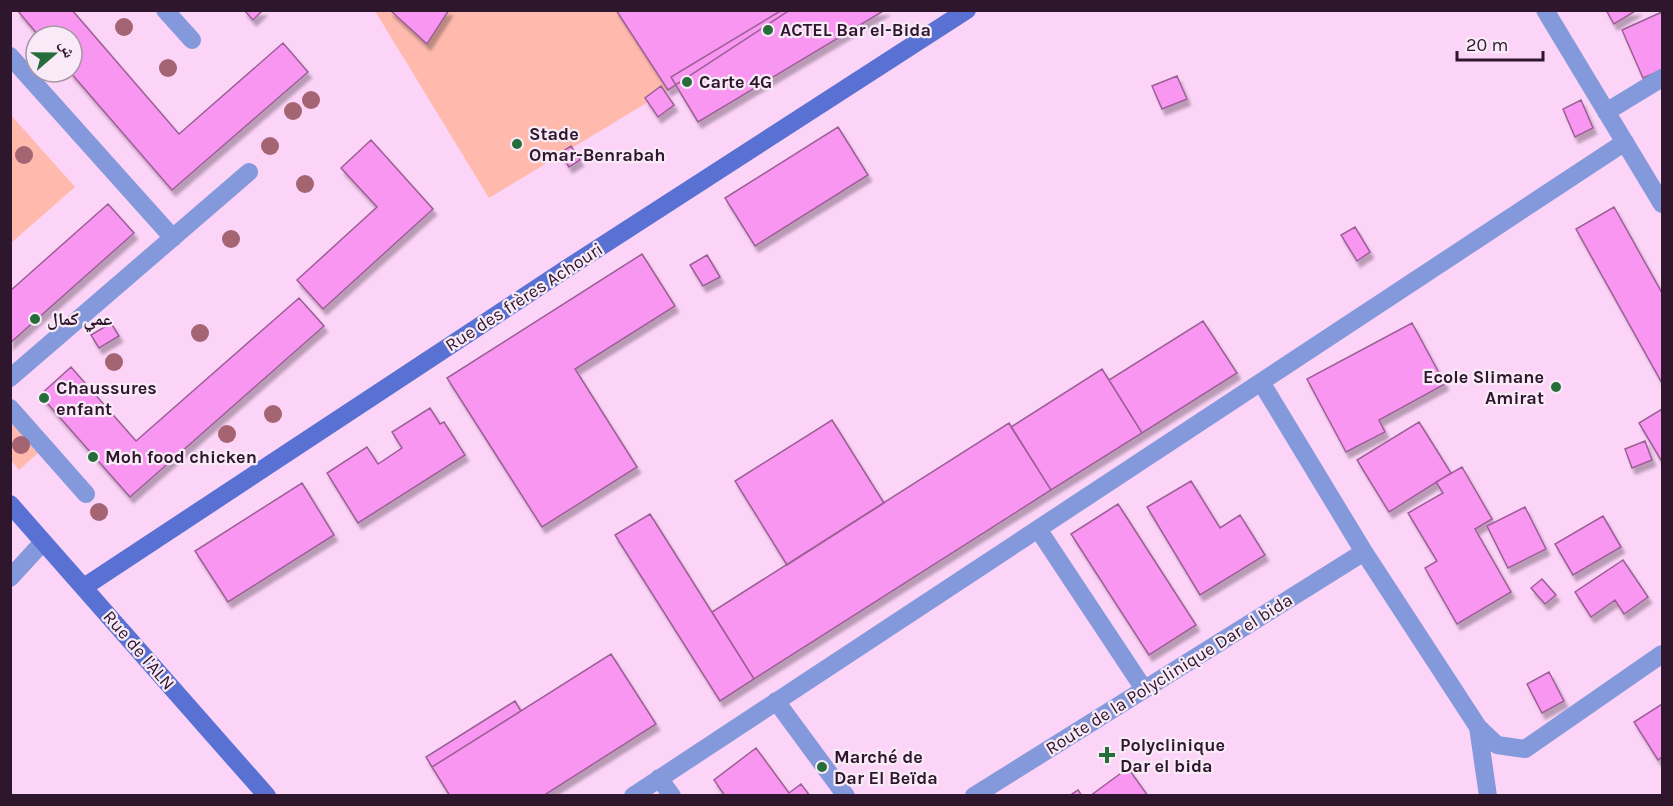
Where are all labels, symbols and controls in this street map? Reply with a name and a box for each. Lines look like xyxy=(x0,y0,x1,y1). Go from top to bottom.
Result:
place label: ACTEL Bar el-Bida xyxy=(780,19,931,41)
marker: ACTEL Bar el-Bida xyxy=(761,23,775,37)
north arrow xyxy=(24,24,84,84)
scale bar xyxy=(1457,24,1542,62)
text: 20 m xyxy=(1466,34,1508,56)
text: ش xyxy=(56,38,79,60)
place label: Carte 4G xyxy=(699,71,772,93)
marker: Carte 4G xyxy=(680,75,694,89)
place label: Stade Omar-Benrabah xyxy=(529,123,666,166)
marker: Stade Omar-Benrabah xyxy=(510,137,524,151)
street label: Rue des frères Achouri xyxy=(441,238,607,356)
place label: عمي كمال xyxy=(47,308,112,333)
marker: عمي كمال xyxy=(28,312,42,326)
place label: Ecole Slimane Amirat xyxy=(1423,366,1544,409)
place label: Chaussures enfant xyxy=(56,377,157,420)
marker: Ecole Slimane Amirat xyxy=(1549,380,1563,394)
marker: Chaussures enfant xyxy=(37,391,51,405)
place label: Moh food chicken xyxy=(105,446,257,468)
marker: Moh food chicken xyxy=(86,450,100,464)
street label: Route de la Polyclinique Dar el bida xyxy=(1041,589,1297,759)
street label: Rue de l'ALN xyxy=(98,606,180,694)
place label: Polyclinique Dar el bida xyxy=(1120,734,1225,777)
place label: Marché de Dar El Beïda xyxy=(834,746,938,789)
marker: Polyclinique Dar el bida xyxy=(1098,746,1116,764)
marker: Marché de Dar El Beïda xyxy=(815,760,829,774)

